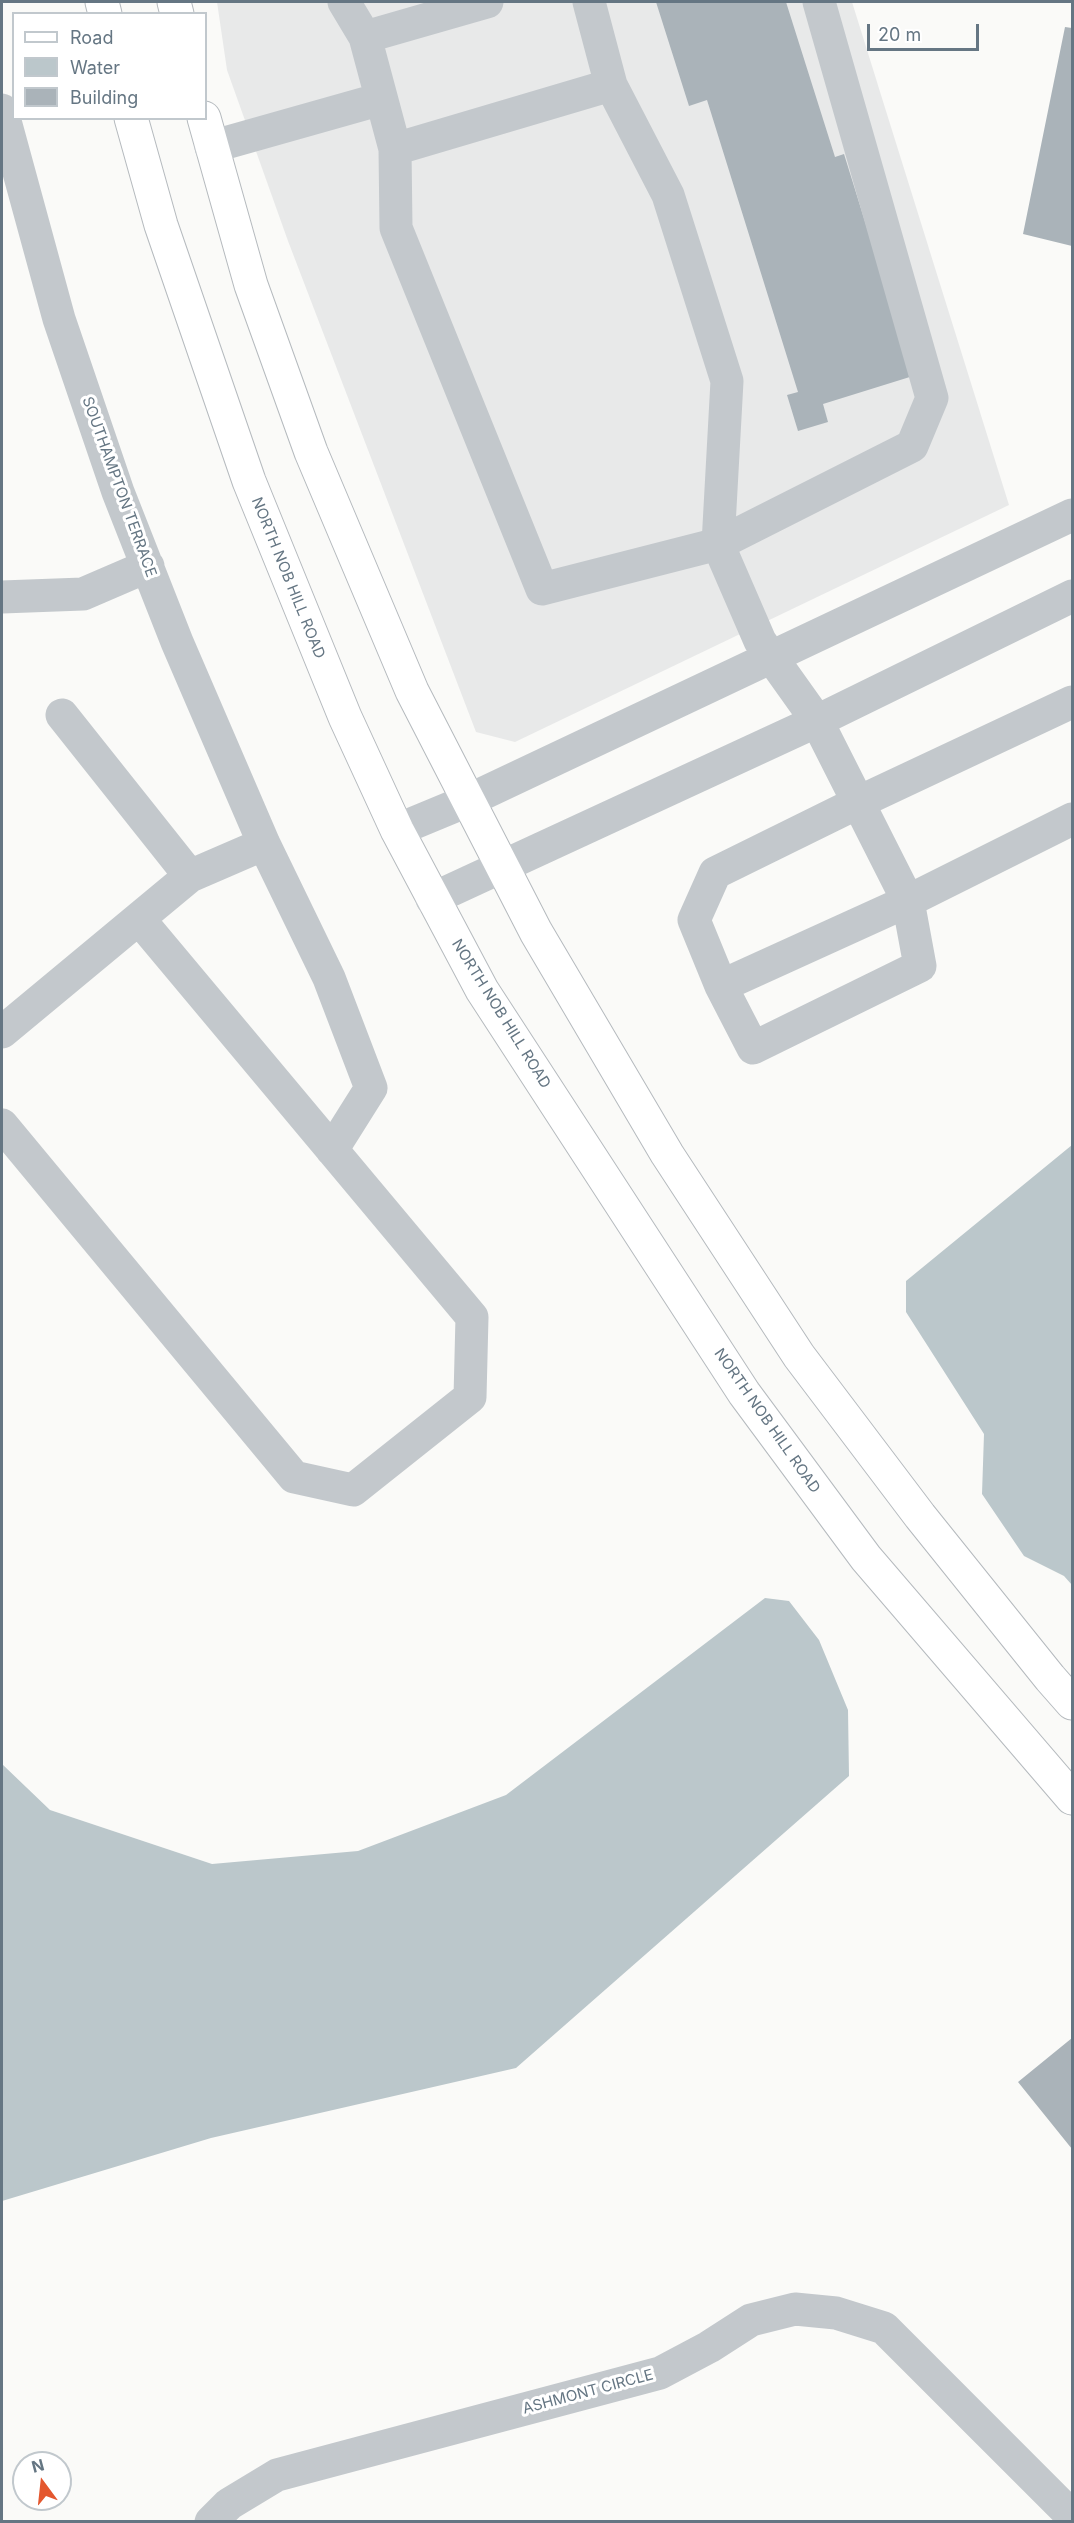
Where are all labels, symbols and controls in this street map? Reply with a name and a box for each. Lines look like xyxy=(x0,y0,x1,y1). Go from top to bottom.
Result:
legend xyxy=(12,12,207,120)
scale bar xyxy=(870,12,982,50)
text: 20 m xyxy=(878,24,921,45)
text: Road xyxy=(70,27,113,48)
text: Water xyxy=(70,57,120,78)
text: Building xyxy=(70,87,138,108)
street label: SOUTHAMPTON TERRACE xyxy=(78,394,160,580)
street label: NORTH NOB HILL ROAD xyxy=(247,495,329,661)
street label: NORTH NOB HILL ROAD xyxy=(448,936,554,1092)
street label: NORTH NOB HILL ROAD xyxy=(710,1345,824,1497)
street label: ASHMONT CIRCLE xyxy=(521,2366,655,2418)
north arrow xyxy=(12,2451,72,2511)
text: N xyxy=(29,2454,46,2477)

